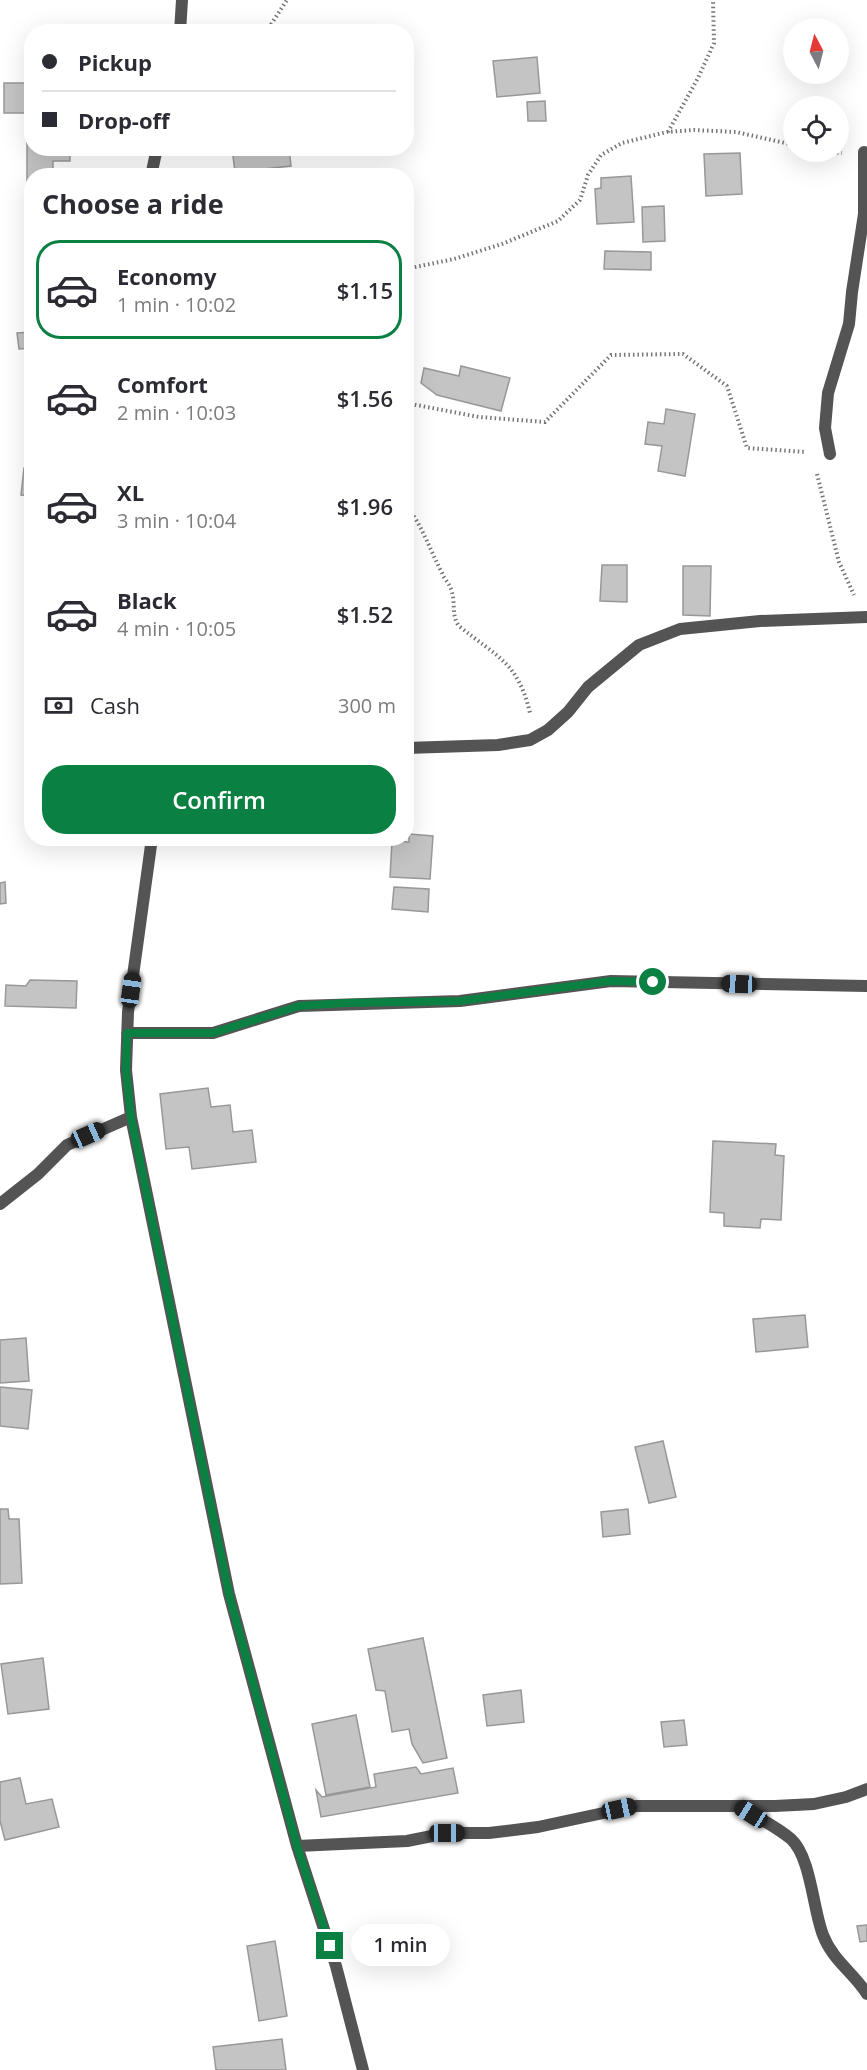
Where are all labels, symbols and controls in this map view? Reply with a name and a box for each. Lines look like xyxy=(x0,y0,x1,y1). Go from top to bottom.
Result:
north arrow xyxy=(783,18,849,84)
map controls xyxy=(783,18,849,162)
text: Pickup xyxy=(78,47,152,77)
button: locate xyxy=(783,96,849,162)
text: Drop-off xyxy=(78,105,170,135)
text: Choose a ride xyxy=(42,185,224,222)
text: Economy xyxy=(117,261,216,291)
icon: car xyxy=(45,263,99,317)
text: $1.15 xyxy=(337,275,393,305)
text: 1 min · 10:02 xyxy=(117,291,236,318)
text: Comfort xyxy=(117,369,208,399)
icon: car xyxy=(45,371,99,425)
text: $1.56 xyxy=(337,383,393,413)
text: 2 min · 10:03 xyxy=(117,399,236,426)
text: XL xyxy=(117,477,144,507)
icon: car xyxy=(45,479,99,533)
text: $1.96 xyxy=(337,491,393,521)
text: 3 min · 10:04 xyxy=(117,507,236,534)
text: Black xyxy=(117,585,177,615)
icon: car xyxy=(45,587,99,641)
text: $1.52 xyxy=(337,599,393,629)
text: 4 min · 10:05 xyxy=(117,615,236,642)
icon: cash xyxy=(42,689,75,722)
text: Cash xyxy=(90,690,140,720)
text: 300 m xyxy=(338,692,396,719)
button: Confirm xyxy=(42,765,396,834)
route start xyxy=(639,968,666,995)
car xyxy=(120,971,142,1009)
car xyxy=(721,974,757,994)
car xyxy=(68,1119,108,1151)
car xyxy=(600,1796,638,1822)
car xyxy=(731,1797,771,1831)
car xyxy=(429,1824,465,1842)
callout: 1 min xyxy=(351,1925,450,1967)
text: 1 min xyxy=(374,1931,428,1958)
route end xyxy=(316,1932,343,1959)

